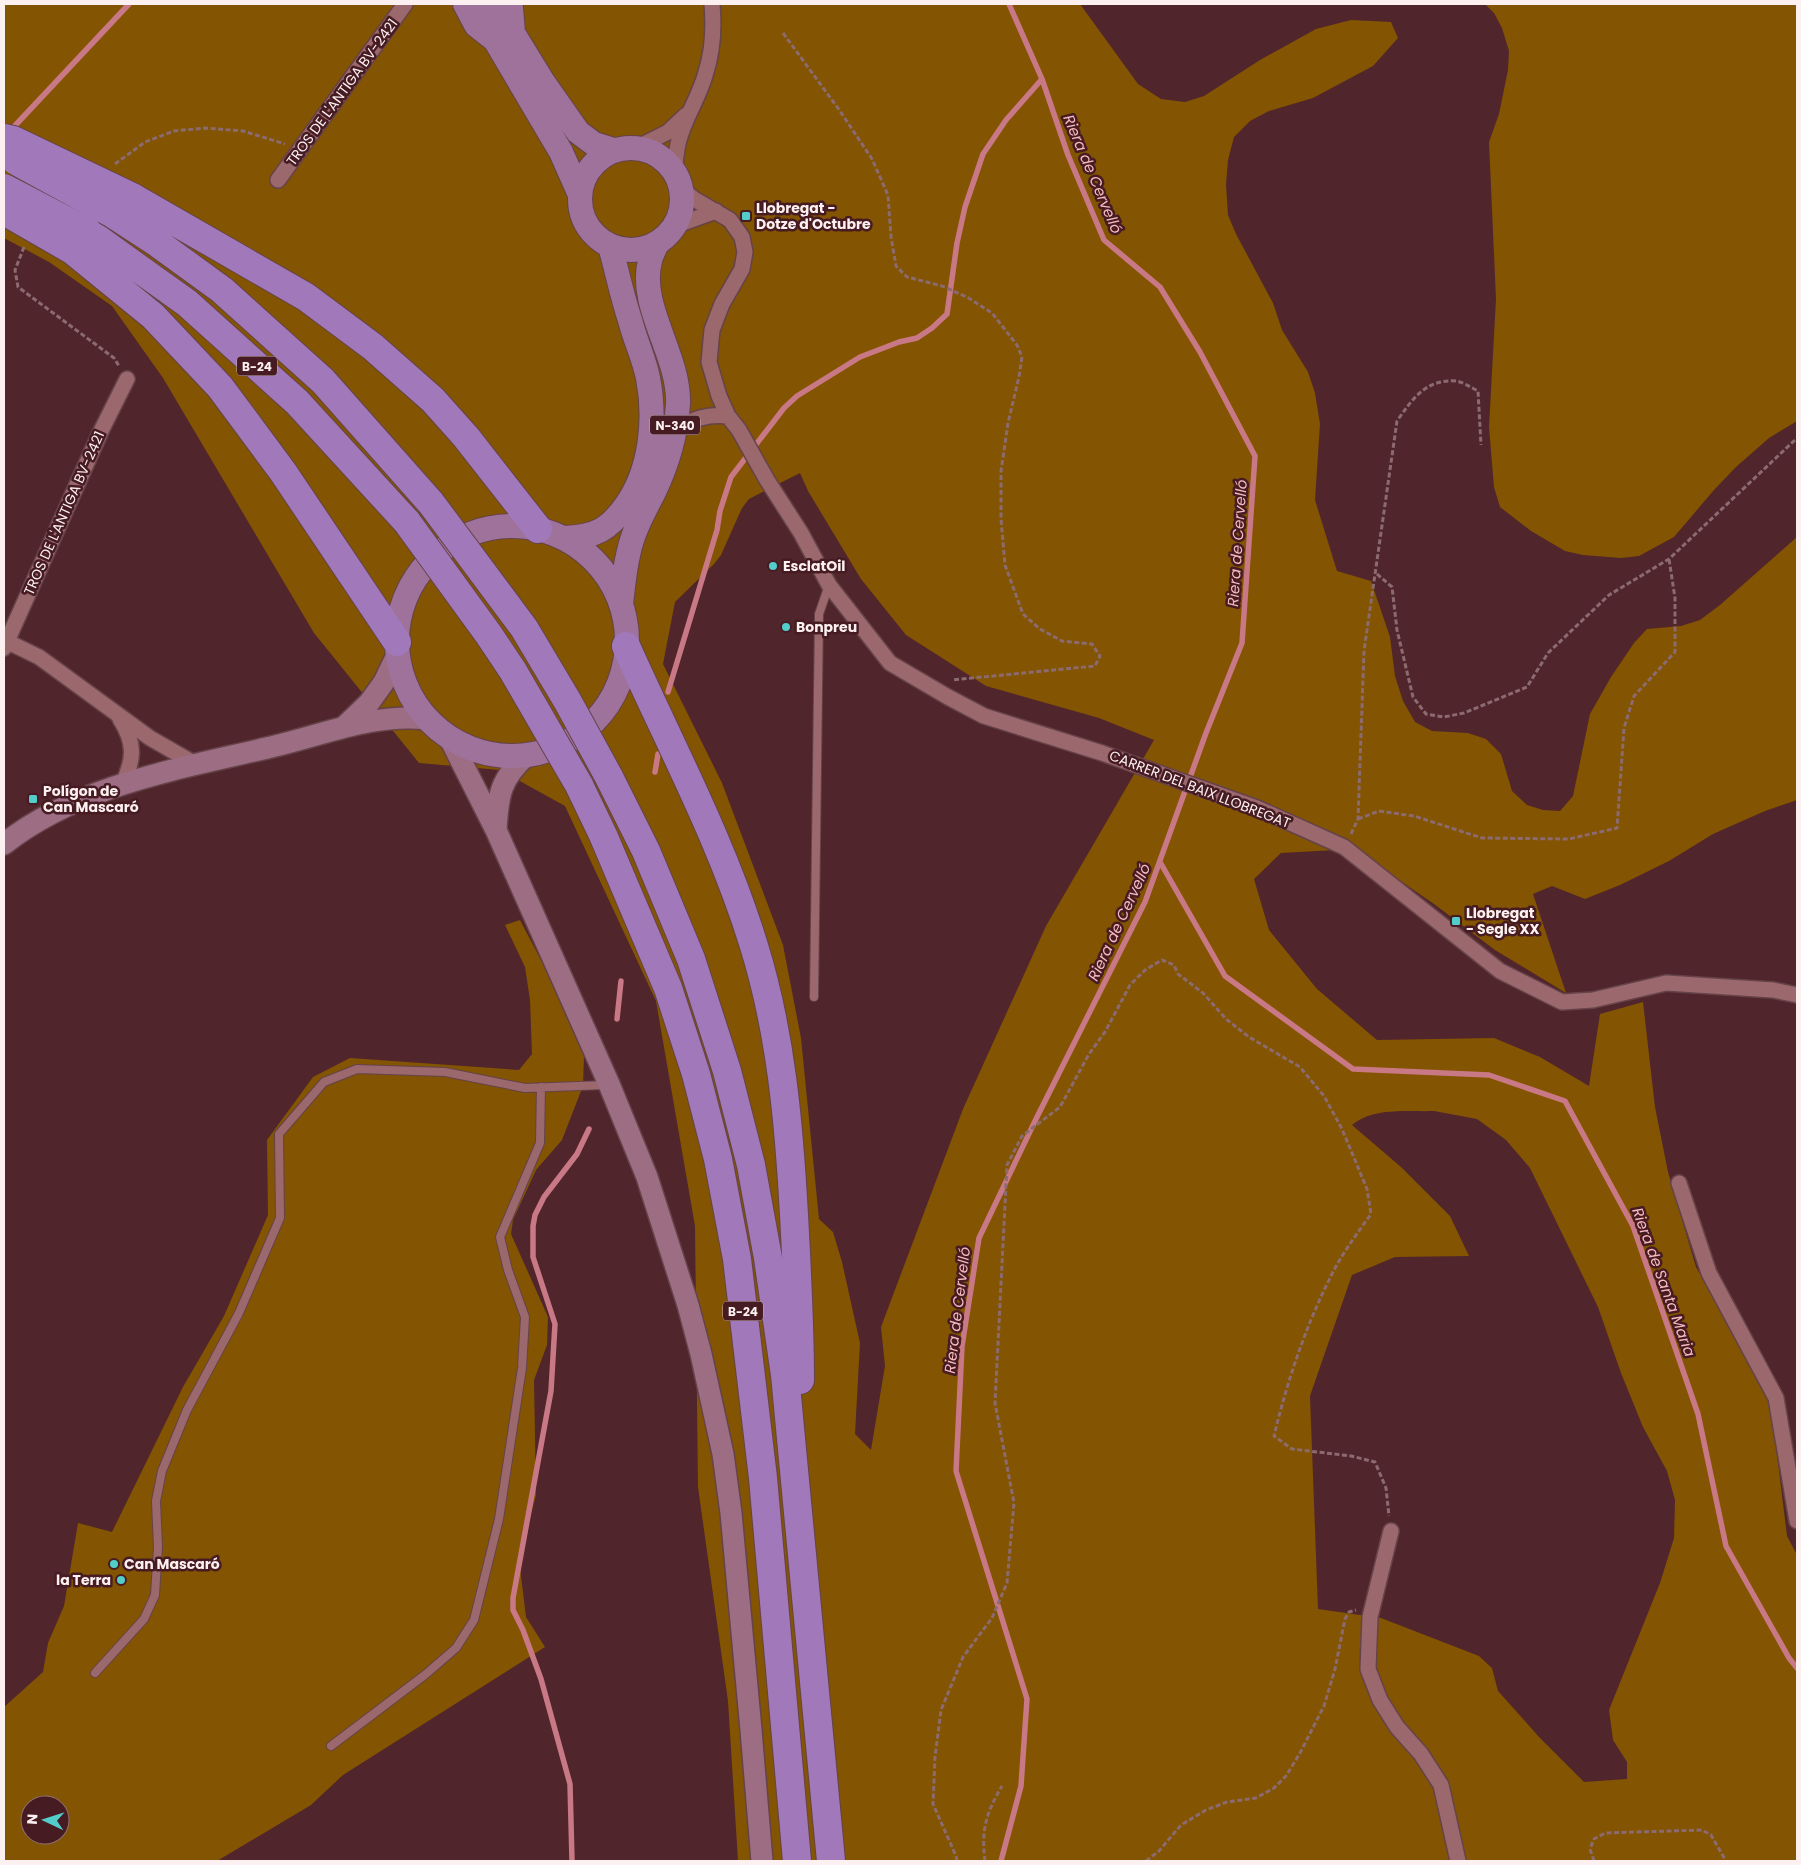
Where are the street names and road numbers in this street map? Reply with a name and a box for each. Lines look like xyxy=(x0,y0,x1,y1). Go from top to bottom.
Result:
street label: TROS DE L'ANTIGA BV-2421 xyxy=(282,14,402,170)
road number: B-24 xyxy=(237,356,277,376)
road number: N-340 xyxy=(650,416,700,434)
street label: TROS DE L'ANTIGA BV-2421 xyxy=(19,428,109,598)
street label: CARRER DEL BAIX LLOBREGAT xyxy=(1106,745,1294,833)
road number: B-24 xyxy=(723,1302,763,1320)

